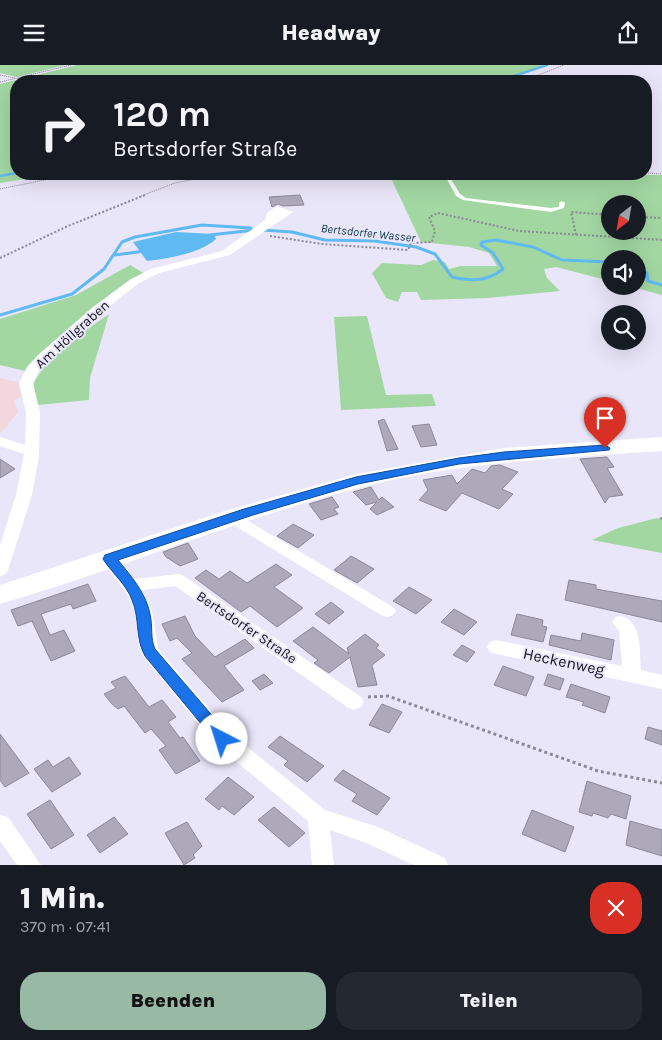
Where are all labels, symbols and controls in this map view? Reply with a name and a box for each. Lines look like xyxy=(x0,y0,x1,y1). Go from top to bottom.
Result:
icon: menu xyxy=(20,19,48,47)
icon: share xyxy=(614,19,642,47)
text: Headway xyxy=(281,20,381,46)
text: 120 m xyxy=(113,94,211,135)
icon: right xyxy=(30,95,95,160)
text: Bertsdorfer Straße xyxy=(113,136,297,162)
north arrow xyxy=(601,195,646,240)
map controls xyxy=(601,195,646,350)
water label: Bertsdorfer Wasser xyxy=(320,221,417,245)
button: sound xyxy=(601,250,646,295)
street label: Am Höllgraben xyxy=(32,297,113,372)
button: search xyxy=(601,305,646,350)
pin xyxy=(584,397,626,448)
icon: arrive xyxy=(591,404,619,432)
street label: Bertsdorfer Straße xyxy=(193,588,300,667)
street label: Heckenweg xyxy=(521,644,606,679)
position arrow xyxy=(195,712,247,764)
text: 1 Min. xyxy=(20,880,104,916)
button: close xyxy=(590,882,642,934)
text: 370 m · 07:41 xyxy=(20,917,111,936)
button: Beenden xyxy=(20,972,326,1030)
button: Teilen xyxy=(336,972,642,1030)

